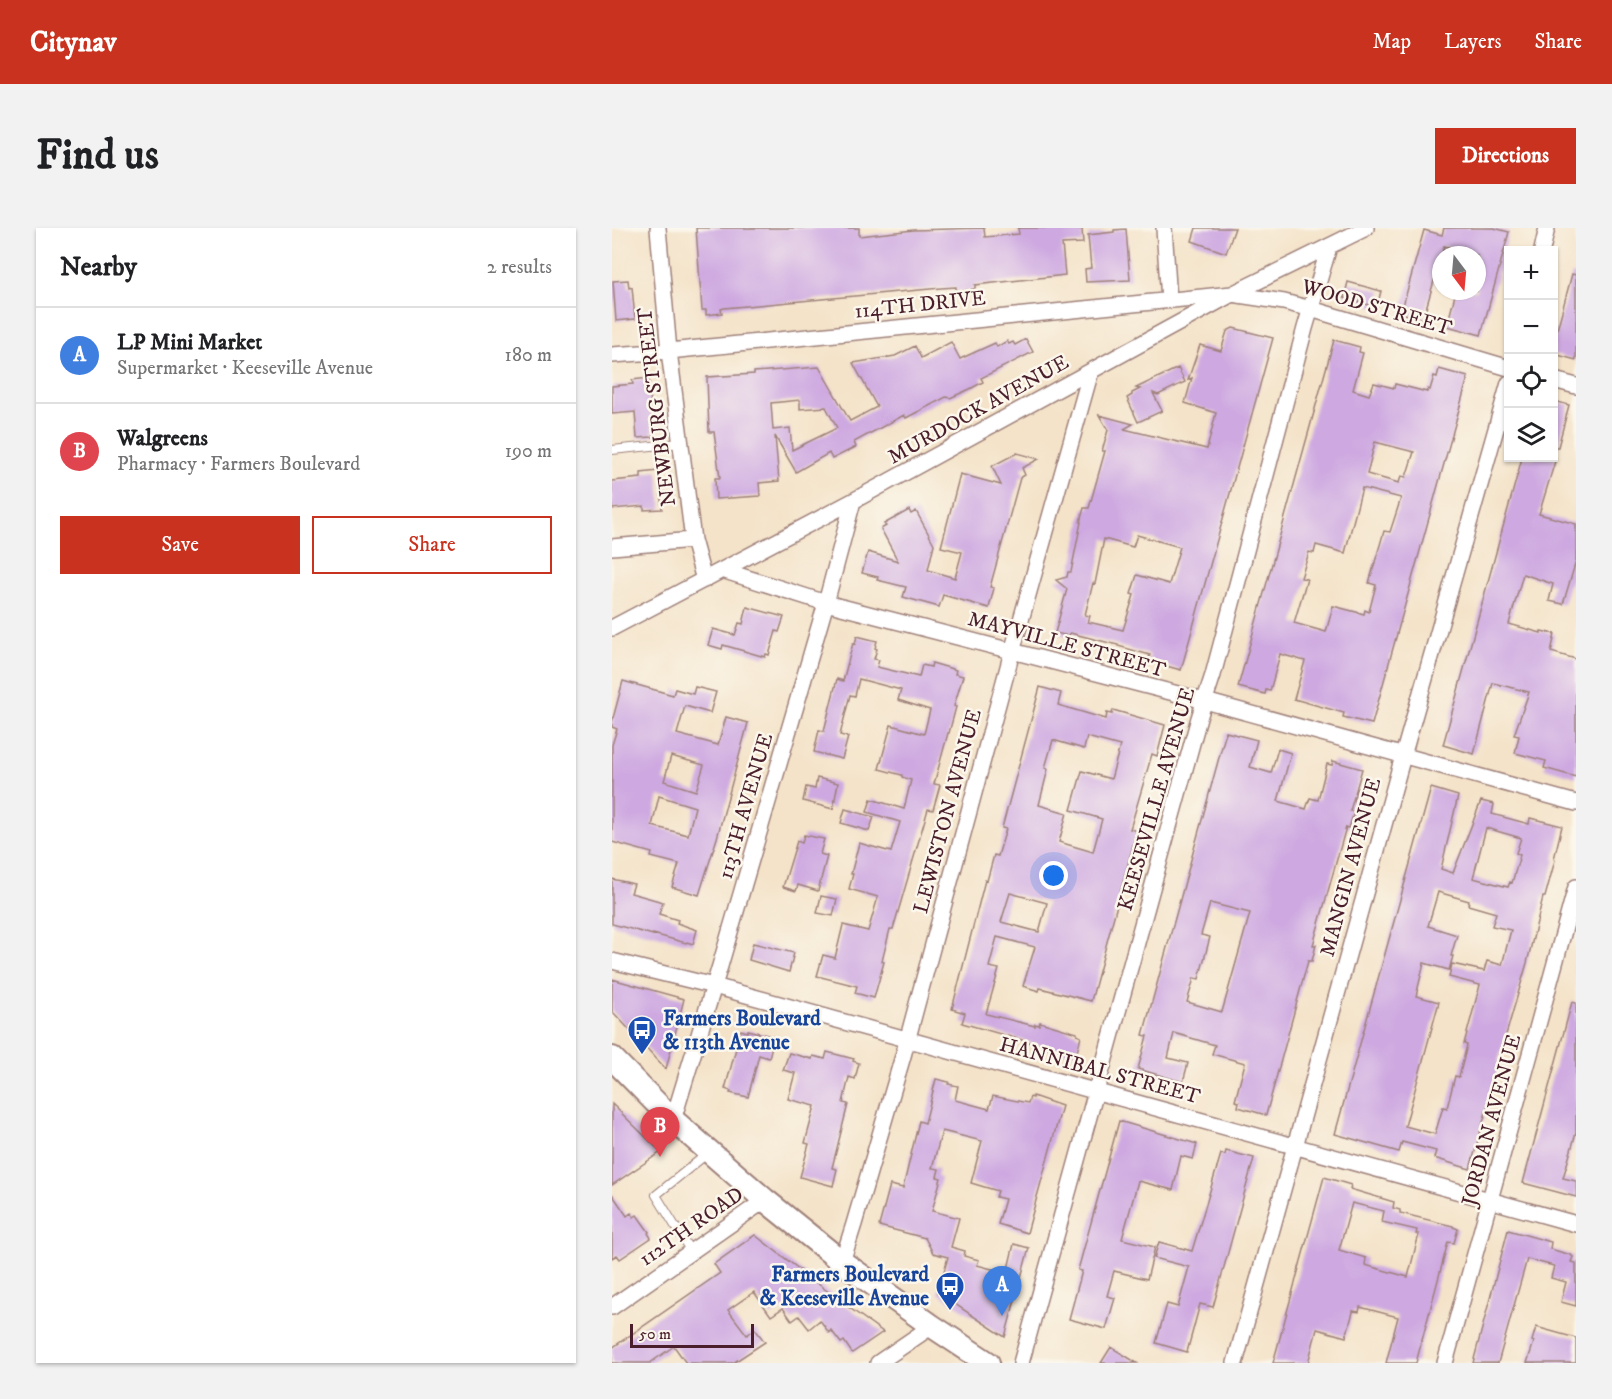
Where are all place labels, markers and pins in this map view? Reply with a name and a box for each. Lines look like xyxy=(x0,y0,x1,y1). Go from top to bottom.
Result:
place label: Farmers Boulevard & 113th Avenue xyxy=(663,1006,821,1056)
bus stop icon: Farmers Boulevard & 113th Avenue xyxy=(626,1014,658,1056)
pin: B xyxy=(640,1108,680,1157)
place label: Farmers Boulevard & Keeseville Avenue xyxy=(760,1262,930,1312)
pin: A xyxy=(982,1266,1022,1316)
bus stop icon: Farmers Boulevard & Keeseville Avenue xyxy=(934,1270,966,1312)

